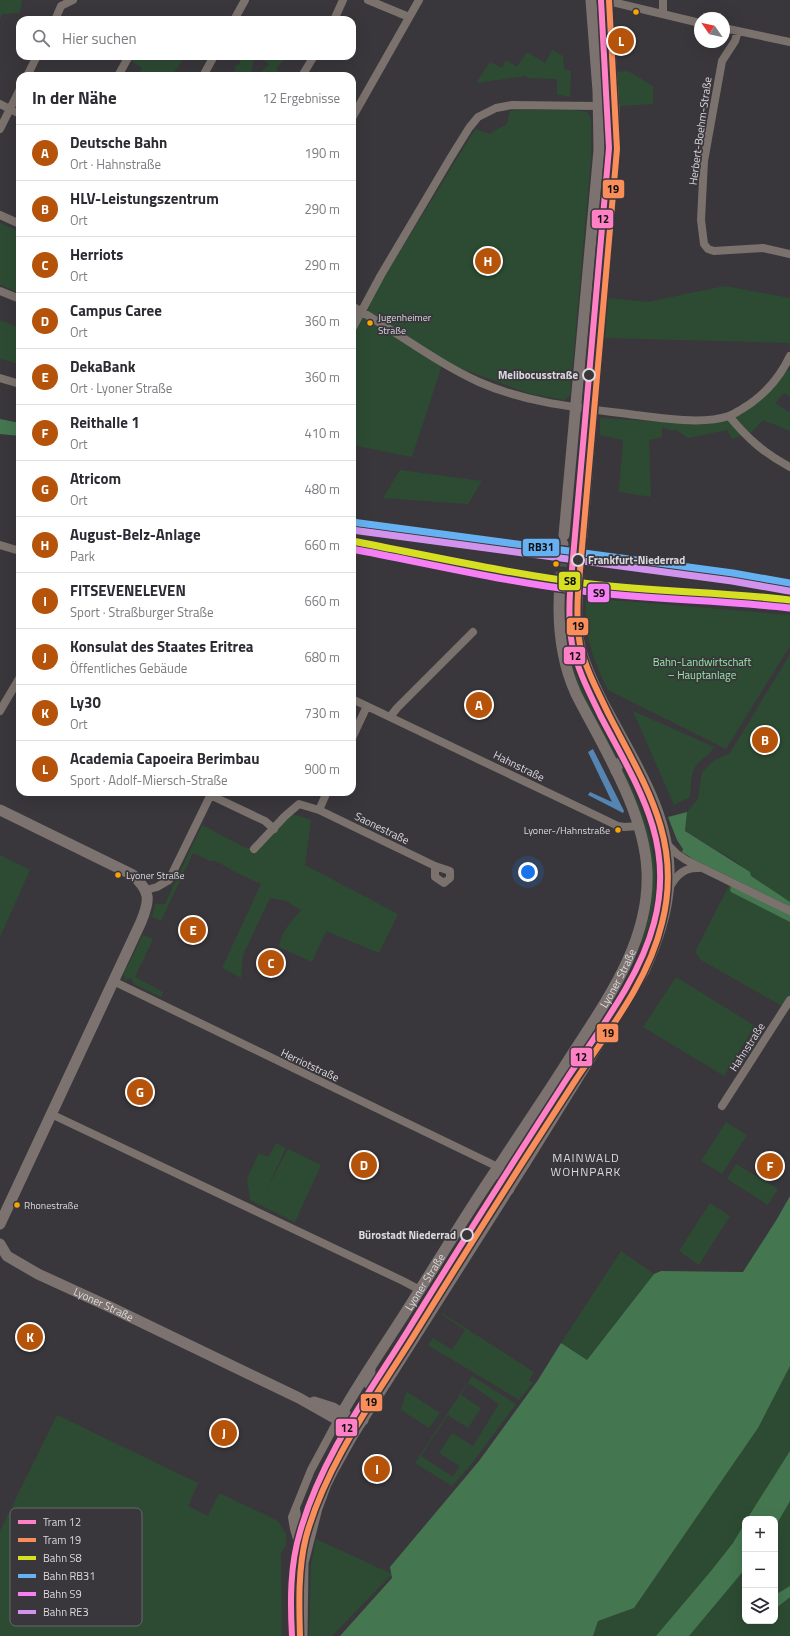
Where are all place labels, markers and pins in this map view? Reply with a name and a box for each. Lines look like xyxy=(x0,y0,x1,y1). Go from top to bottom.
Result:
unlabelled marker xyxy=(631,7,641,17)
pin: L xyxy=(608,26,634,56)
pin: H xyxy=(475,246,501,276)
place label: Jugenheimer Straße xyxy=(378,310,432,338)
marker: Jugenheimer Straße xyxy=(365,318,375,328)
place label: Melibocusstraße xyxy=(498,367,578,383)
marker: Melibocusstraße xyxy=(582,368,596,382)
place label: Frankfurt-Niederrad xyxy=(588,552,685,568)
marker: Frankfurt-Niederrad xyxy=(571,553,585,567)
unlabelled marker xyxy=(551,559,561,569)
pin: A xyxy=(466,690,492,720)
pin: B xyxy=(752,725,778,755)
place label: Lyoner-/Hahnstraße xyxy=(524,823,610,838)
marker: Lyoner-/Hahnstraße xyxy=(613,825,623,835)
place label: Lyoner Straße xyxy=(126,868,185,883)
marker: Lyoner Straße xyxy=(113,870,123,880)
pin: E xyxy=(180,915,206,945)
pin: C xyxy=(258,948,284,978)
pin: G xyxy=(127,1077,153,1107)
pin: D xyxy=(351,1150,377,1180)
pin: F xyxy=(757,1151,783,1181)
place label: Rhonestraße xyxy=(24,1198,79,1213)
marker: Rhonestraße xyxy=(12,1200,22,1210)
place label: Bürostadt Niederrad xyxy=(358,1227,456,1243)
marker: Bürostadt Niederrad xyxy=(460,1228,474,1242)
pin: K xyxy=(17,1322,43,1352)
pin: J xyxy=(211,1418,237,1448)
pin: I xyxy=(364,1454,390,1484)

